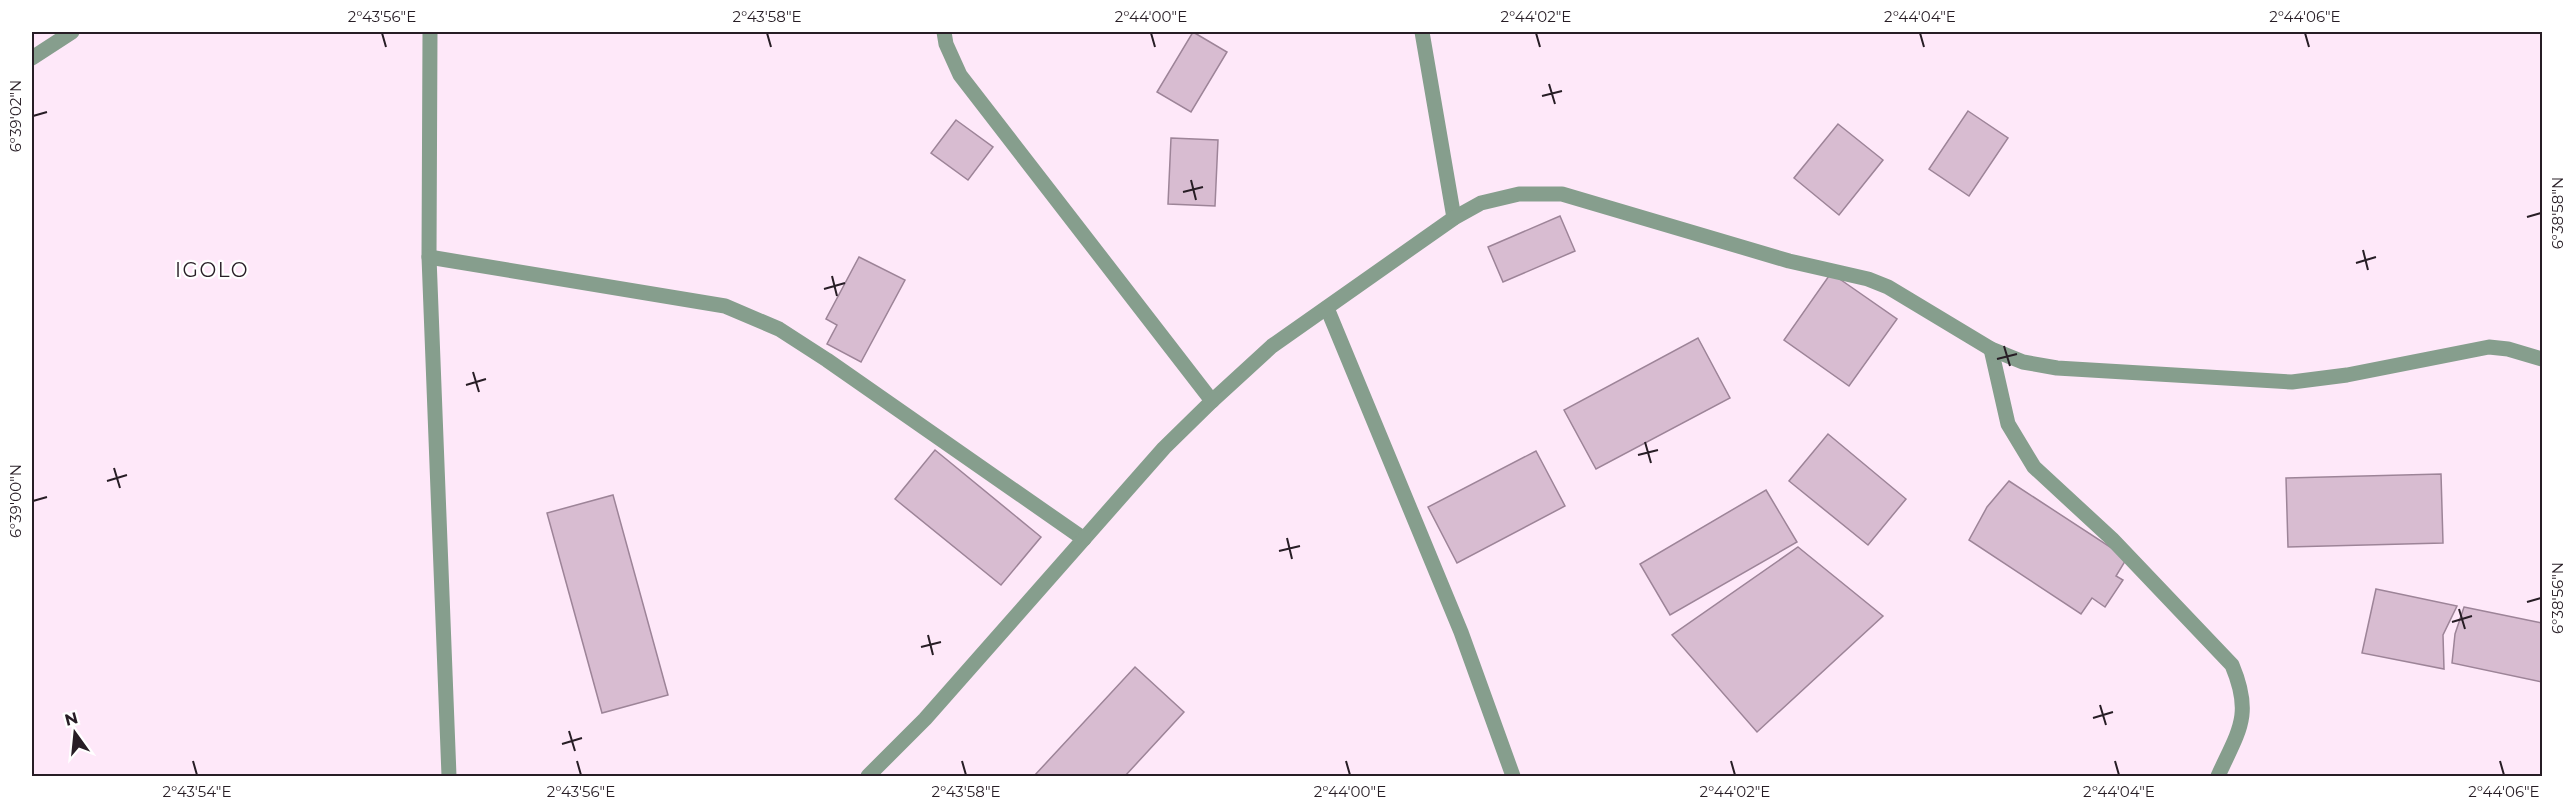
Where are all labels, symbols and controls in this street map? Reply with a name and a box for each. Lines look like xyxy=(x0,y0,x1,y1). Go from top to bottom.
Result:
text: 2°43'56"E xyxy=(348,7,416,26)
text: 2°43'58"E xyxy=(732,7,802,26)
text: 2°44'00"E xyxy=(1115,7,1187,26)
text: 2°44'02"E xyxy=(1501,7,1571,26)
text: 2°44'04"E xyxy=(1884,7,1956,26)
text: 2°44'06"E xyxy=(2269,7,2341,26)
text: 6°39'02"N xyxy=(6,80,25,152)
text: 6°38'58"N xyxy=(2548,177,2567,249)
district label: IGOLO xyxy=(175,258,249,282)
text: 6°39'00"N xyxy=(6,464,25,538)
text: 6°38'56"N xyxy=(2548,562,2567,634)
north arrow xyxy=(45,703,105,763)
text: N xyxy=(63,708,80,730)
text: 2°43'54"E xyxy=(163,782,231,801)
text: 2°43'56"E xyxy=(547,782,615,801)
text: 2°43'58"E xyxy=(931,782,1001,801)
text: 2°44'00"E xyxy=(1314,782,1386,801)
text: 2°44'02"E xyxy=(1700,782,1770,801)
text: 2°44'04"E xyxy=(2083,782,2155,801)
text: 2°44'06"E xyxy=(2468,782,2540,801)

